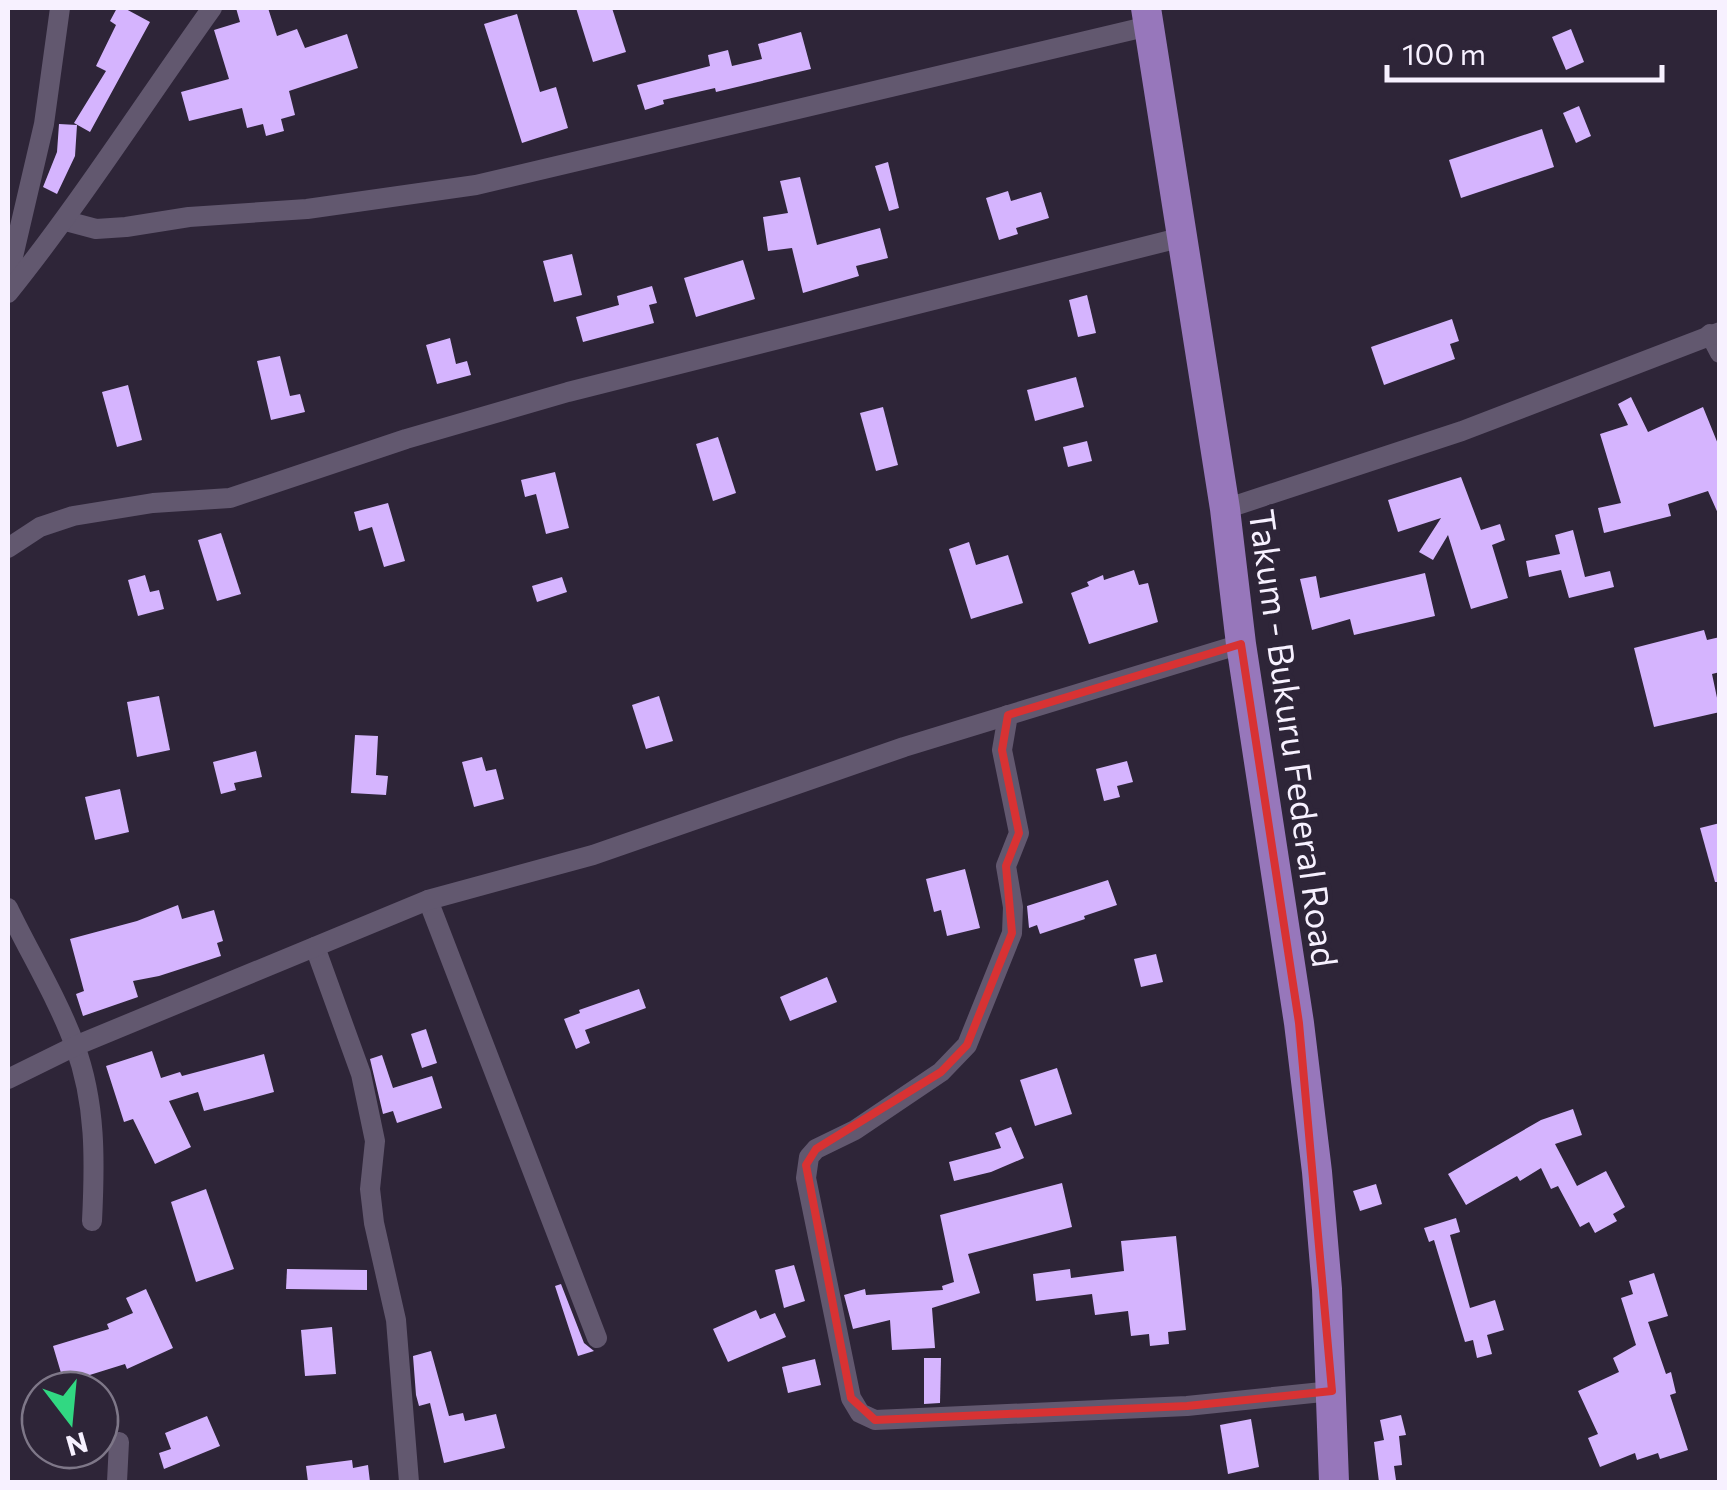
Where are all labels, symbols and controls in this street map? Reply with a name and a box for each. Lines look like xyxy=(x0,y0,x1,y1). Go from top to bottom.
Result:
scale bar xyxy=(1387,20,1662,82)
text: 100 m xyxy=(1402,34,1486,71)
street label: Takum - Bukuru Federal Road xyxy=(1242,506,1348,970)
north arrow xyxy=(20,1370,120,1470)
text: N xyxy=(62,1426,92,1464)

